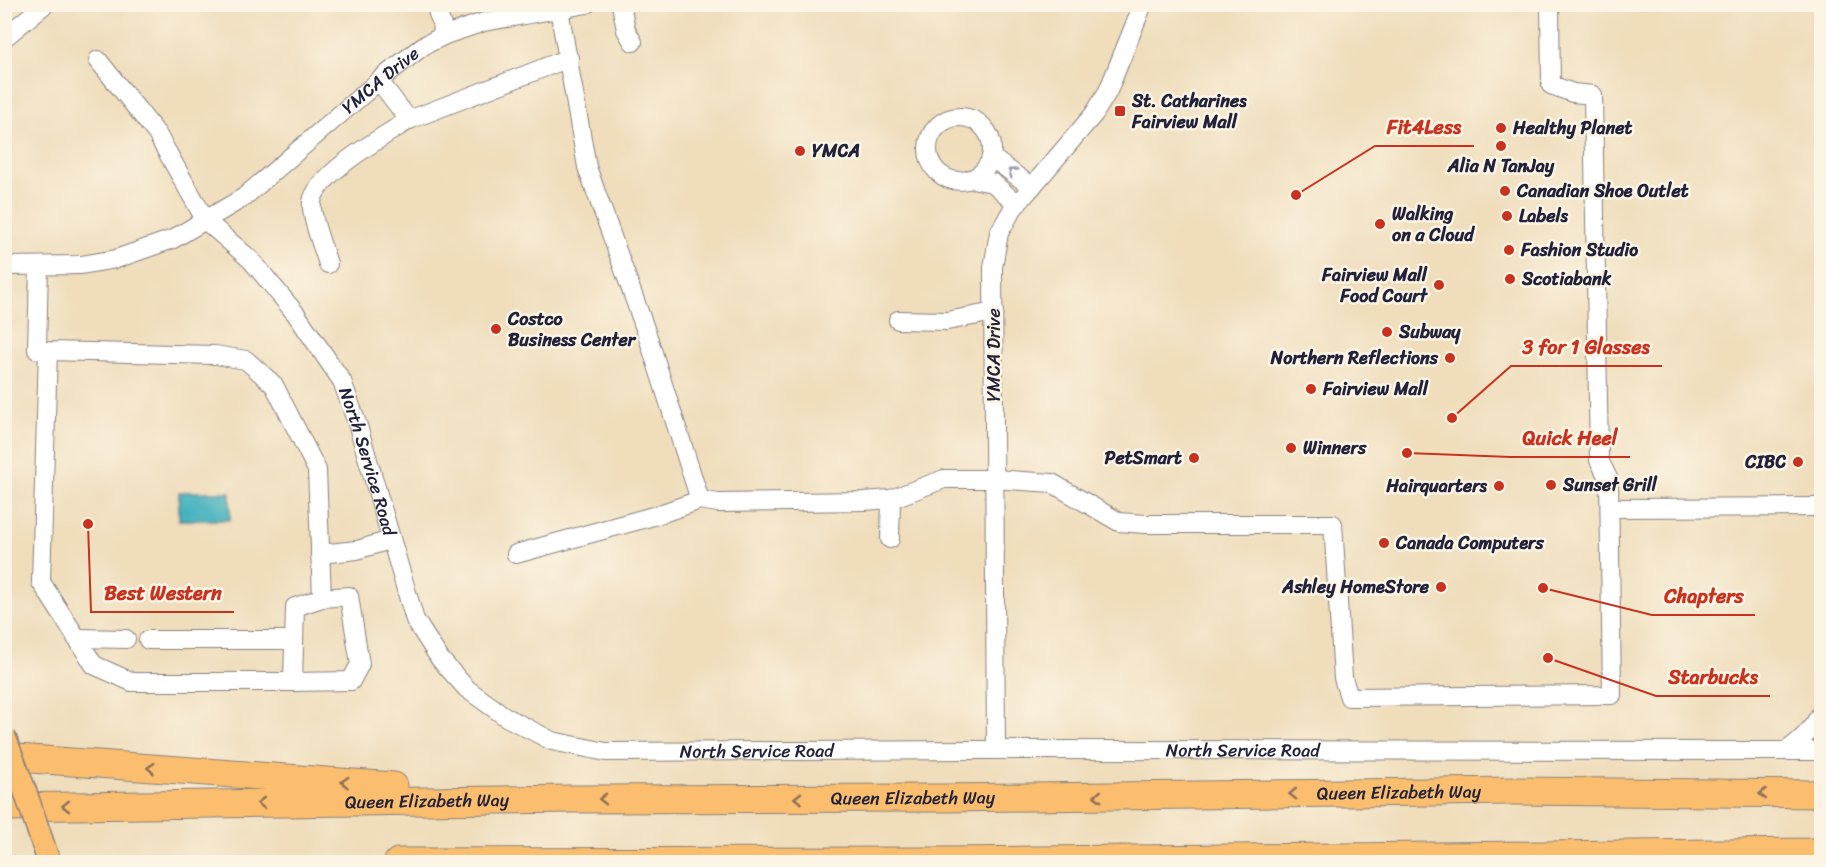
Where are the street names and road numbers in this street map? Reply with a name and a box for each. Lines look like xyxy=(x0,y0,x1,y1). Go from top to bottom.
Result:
street label: YMCA Drive xyxy=(334,38,427,122)
street label: YMCA Drive xyxy=(978,308,1010,402)
street label: North Service Road xyxy=(329,383,406,541)
street label: North Service Road xyxy=(1166,734,1321,766)
street label: North Service Road xyxy=(680,735,835,768)
street label: Queen Elizabeth Way xyxy=(1317,775,1482,809)
street label: Queen Elizabeth Way xyxy=(831,781,996,814)
street label: Queen Elizabeth Way xyxy=(345,784,510,818)

